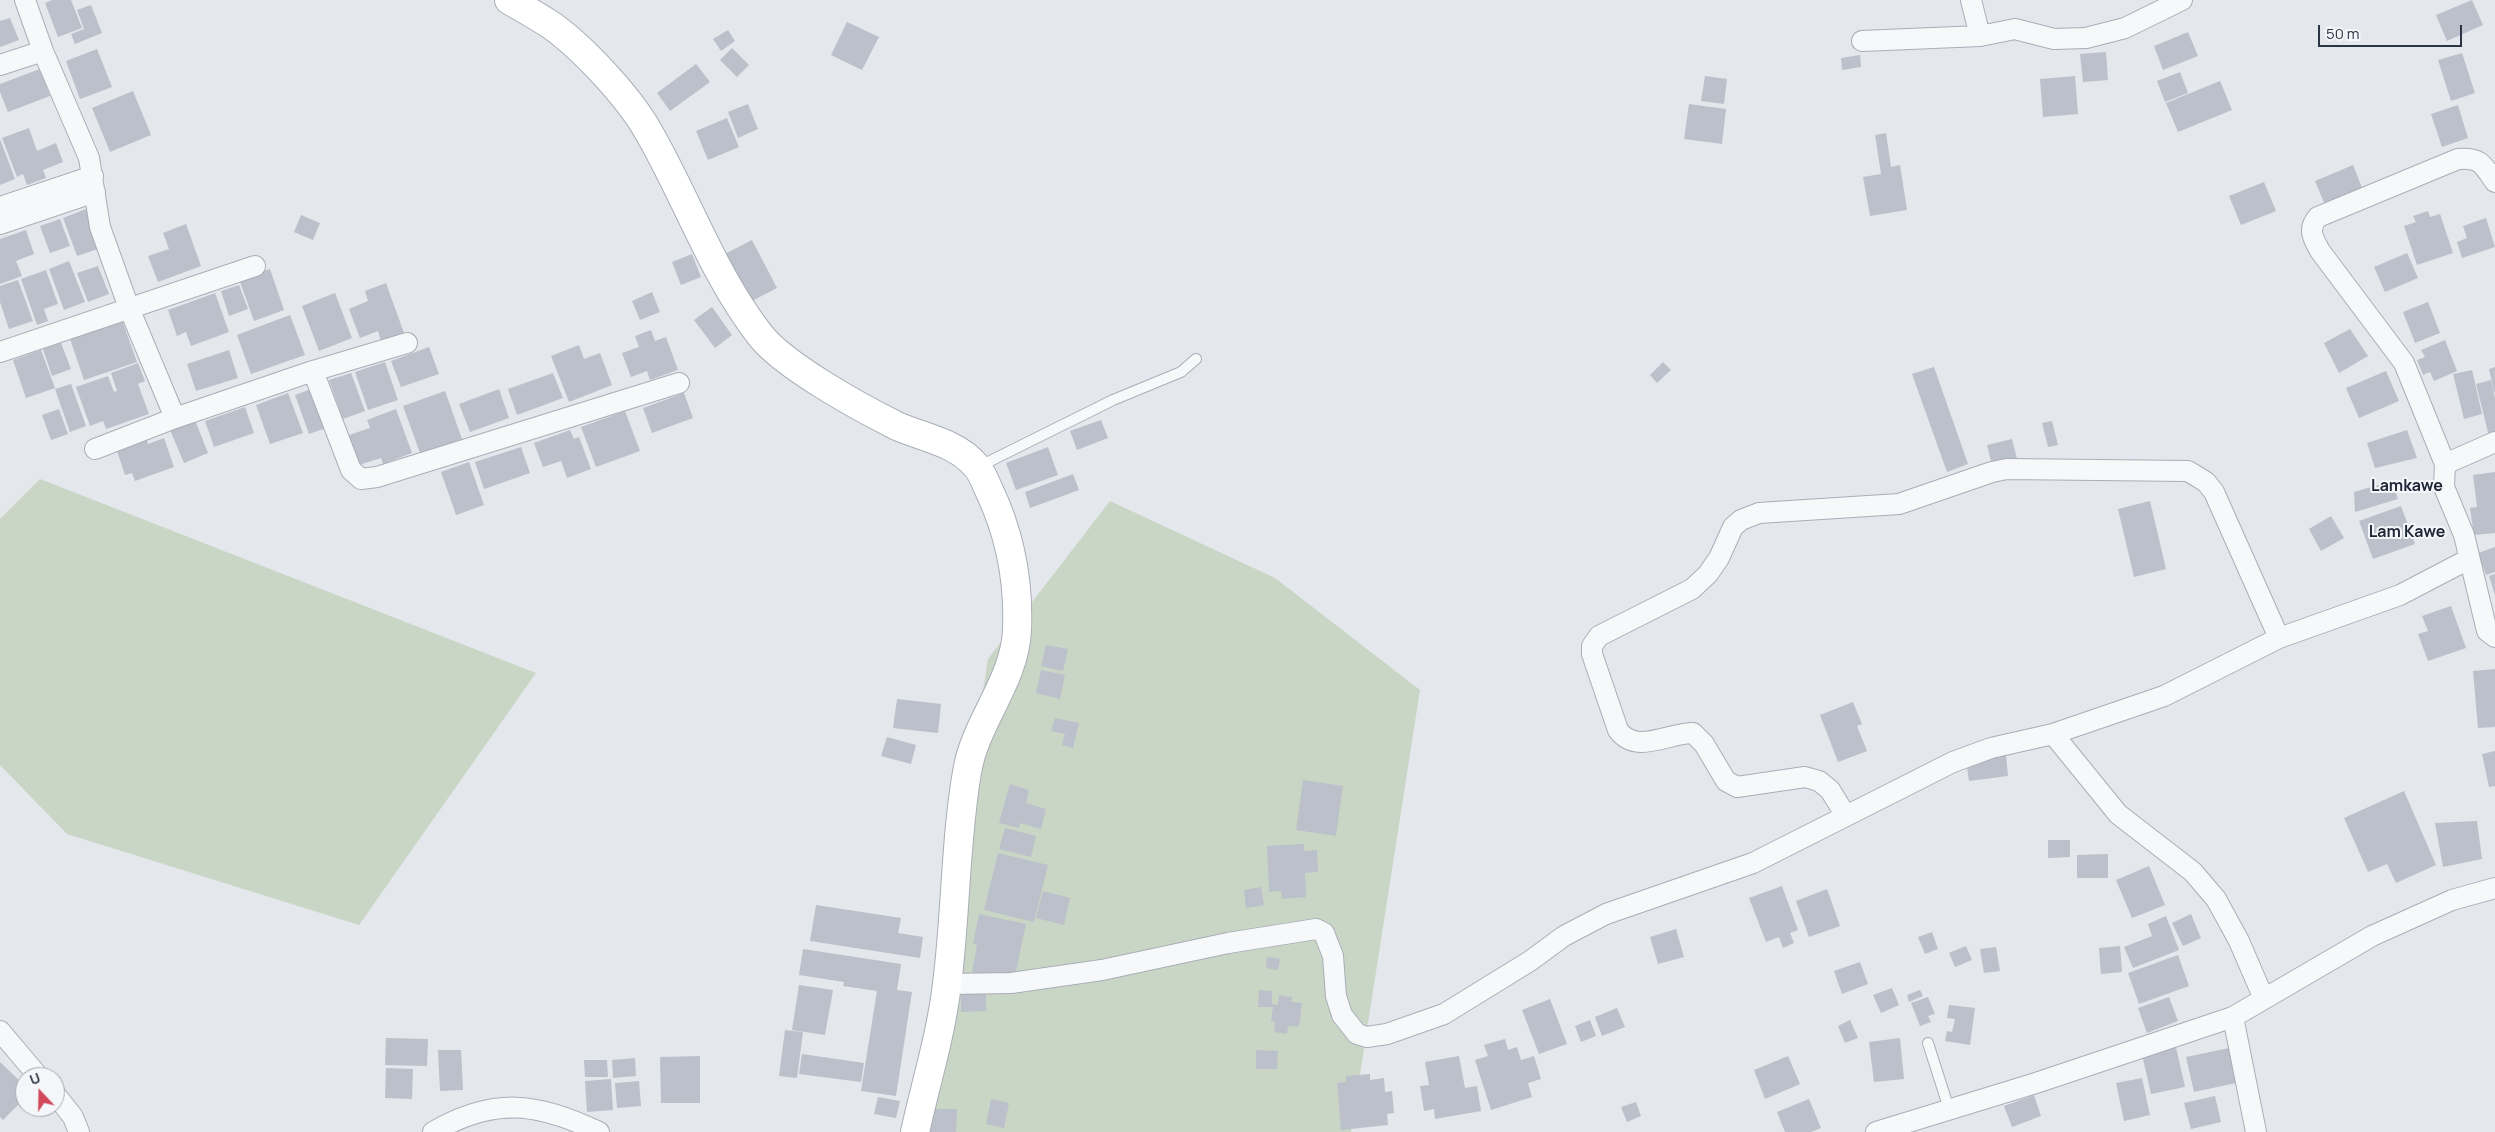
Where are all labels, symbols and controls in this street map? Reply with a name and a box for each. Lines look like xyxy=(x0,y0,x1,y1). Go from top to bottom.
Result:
scale bar xyxy=(2320,15,2464,47)
text: 50 m xyxy=(2326,23,2360,44)
district label: Lamkawe xyxy=(2371,477,2443,497)
district label: Lam Kawe xyxy=(2369,523,2445,543)
north arrow xyxy=(15,1067,65,1117)
text: U xyxy=(27,1068,43,1089)

